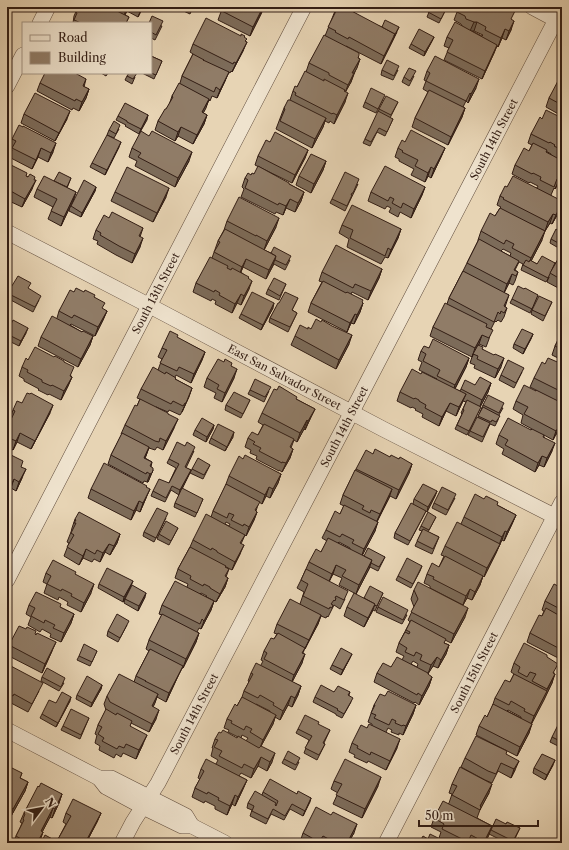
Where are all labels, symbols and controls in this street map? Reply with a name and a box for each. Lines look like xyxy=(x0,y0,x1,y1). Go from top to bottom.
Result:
legend xyxy=(22,22,152,74)
text: Road xyxy=(58,30,88,45)
text: Building xyxy=(58,50,106,65)
street label: South 14th Street xyxy=(467,96,521,182)
street label: South 13th Street xyxy=(129,250,182,336)
street label: East San Salvador Street xyxy=(225,341,344,413)
street label: South 14th Street xyxy=(317,384,371,470)
street label: South 15th Street xyxy=(447,629,501,715)
street label: South 14th Street xyxy=(167,671,221,757)
north arrow xyxy=(22,788,62,828)
text: N xyxy=(42,795,59,811)
scale bar xyxy=(419,802,538,828)
text: 50 m xyxy=(425,808,454,823)

